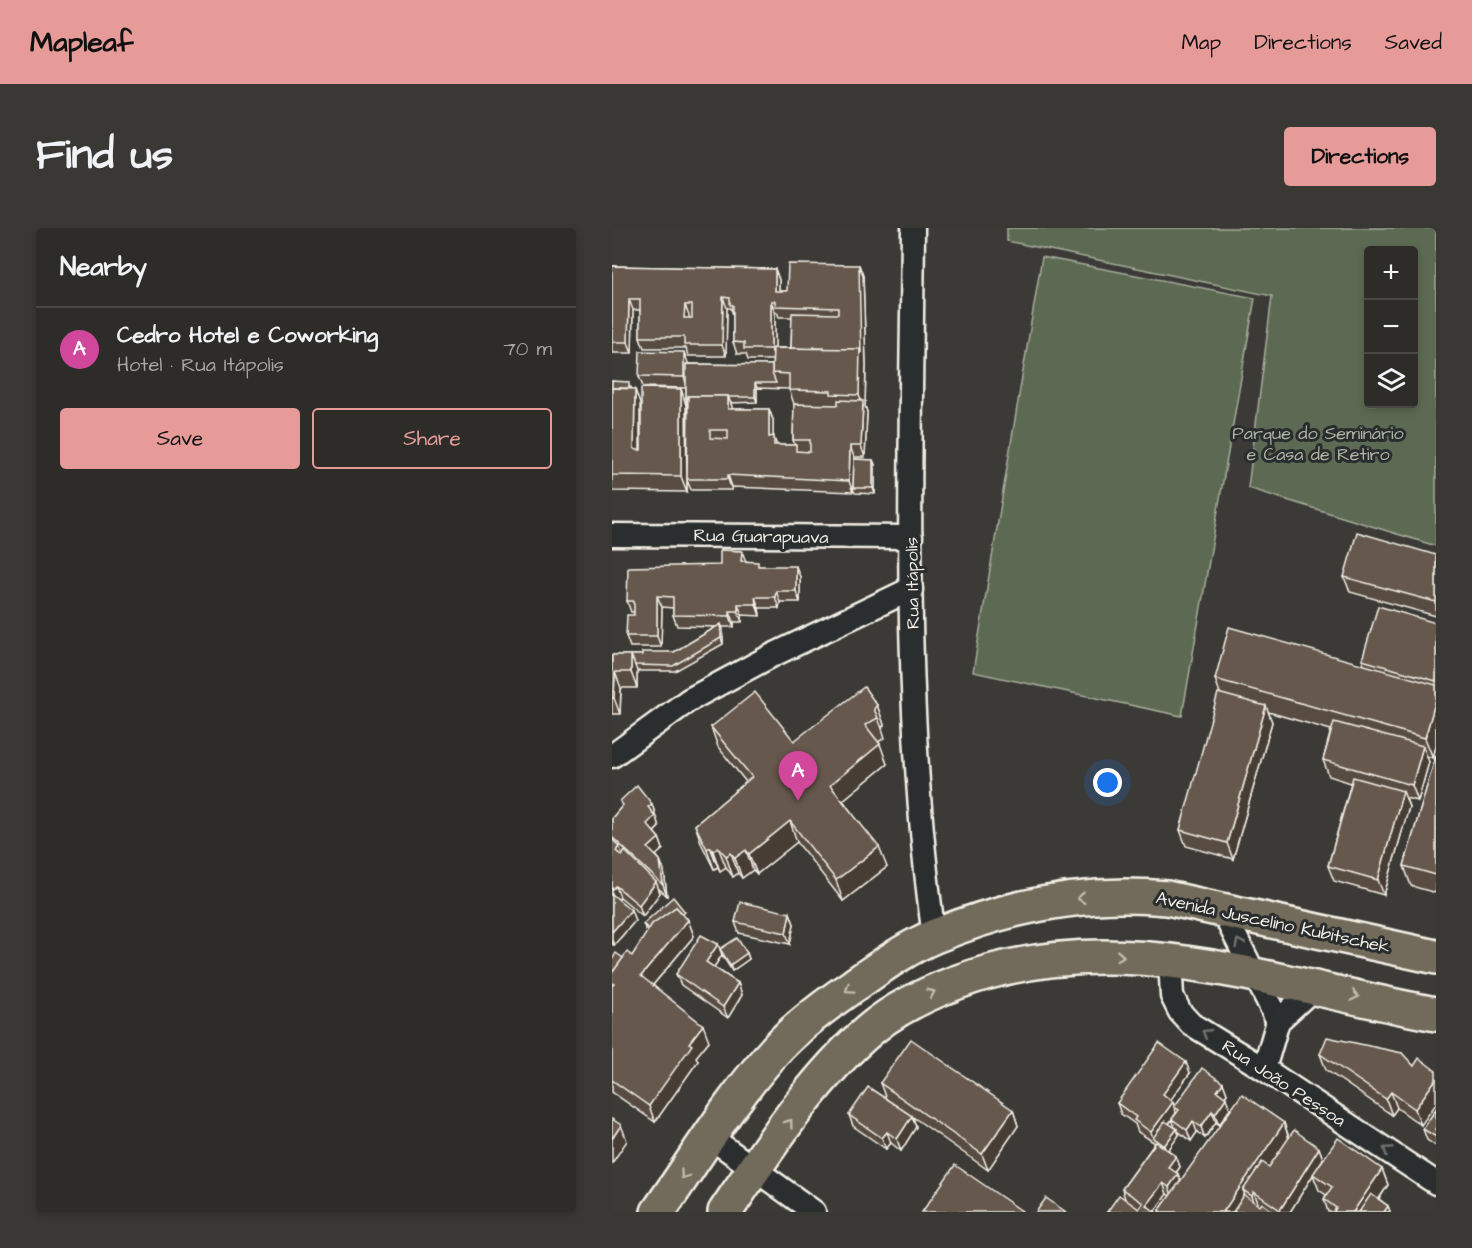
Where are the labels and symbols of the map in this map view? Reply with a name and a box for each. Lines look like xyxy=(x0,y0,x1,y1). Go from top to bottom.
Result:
park label: Parque do Seminário e Casa de Retiro xyxy=(1232,421,1404,467)
street label: Rua Guarapuava xyxy=(693,523,829,550)
street label: Rua Itápolis xyxy=(899,537,926,629)
pin: A xyxy=(778,752,818,801)
your location xyxy=(1093,768,1122,797)
street label: Avenida Juscelino Kubitschek xyxy=(1153,885,1392,960)
one-way arrow xyxy=(1076,891,1086,904)
one-way arrow xyxy=(1235,939,1246,949)
one-way arrow xyxy=(1116,949,1125,962)
one-way arrow xyxy=(844,982,855,993)
one-way arrow xyxy=(925,988,936,1000)
one-way arrow xyxy=(1349,989,1359,1002)
one-way arrow xyxy=(1202,1029,1212,1041)
street label: Rua João Pessoa xyxy=(1217,1034,1351,1133)
one-way arrow xyxy=(782,1118,793,1129)
one-way arrow xyxy=(1383,1147,1394,1158)
one-way arrow xyxy=(680,1168,691,1179)

